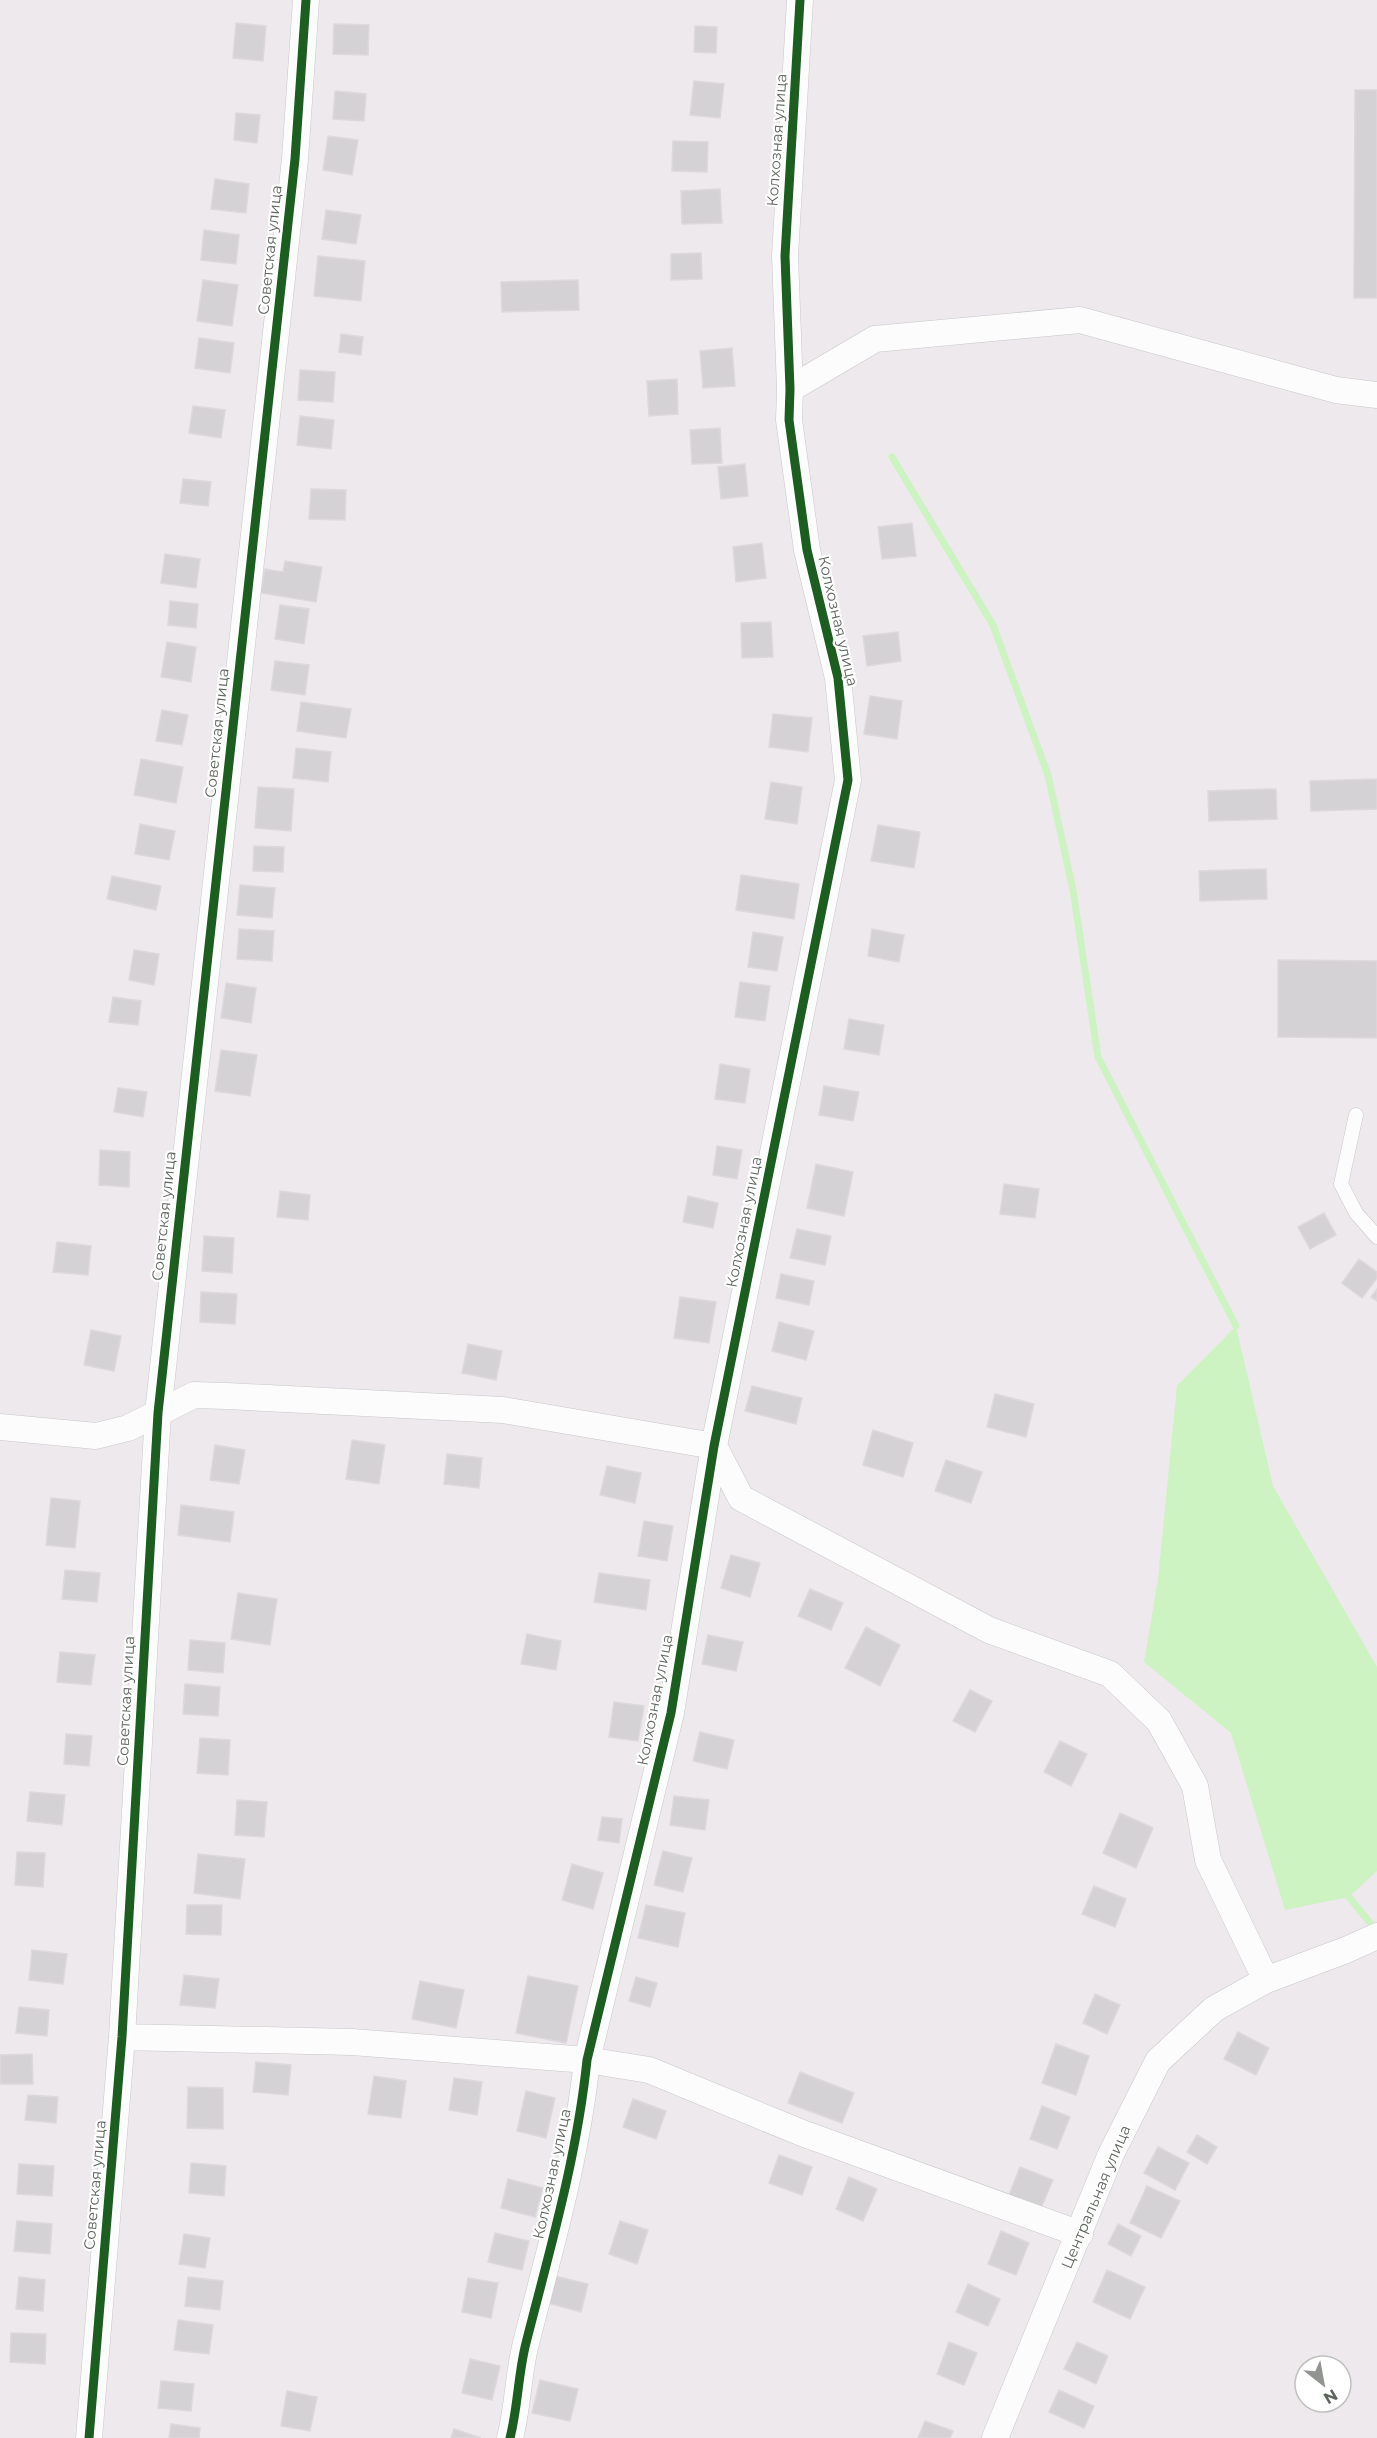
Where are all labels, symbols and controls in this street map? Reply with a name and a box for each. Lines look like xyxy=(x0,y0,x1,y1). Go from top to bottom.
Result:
street label: Колхозная улица xyxy=(762,73,791,207)
street label: Советская улица xyxy=(253,184,286,316)
street label: Колхозная улица xyxy=(814,554,863,688)
street label: Советская улица xyxy=(200,667,233,799)
street label: Советская улица xyxy=(147,1150,180,1282)
street label: Колхозная улица xyxy=(721,1155,766,1289)
street label: Колхозная улица xyxy=(632,1633,677,1767)
street label: Советская улица xyxy=(113,1635,138,1767)
street label: Колхозная улица xyxy=(528,2107,575,2241)
street label: Советская улица xyxy=(79,2119,110,2251)
street label: Центральная улица xyxy=(1057,2122,1134,2272)
north arrow xyxy=(1293,2354,1353,2414)
text: N xyxy=(1320,2385,1341,2408)

